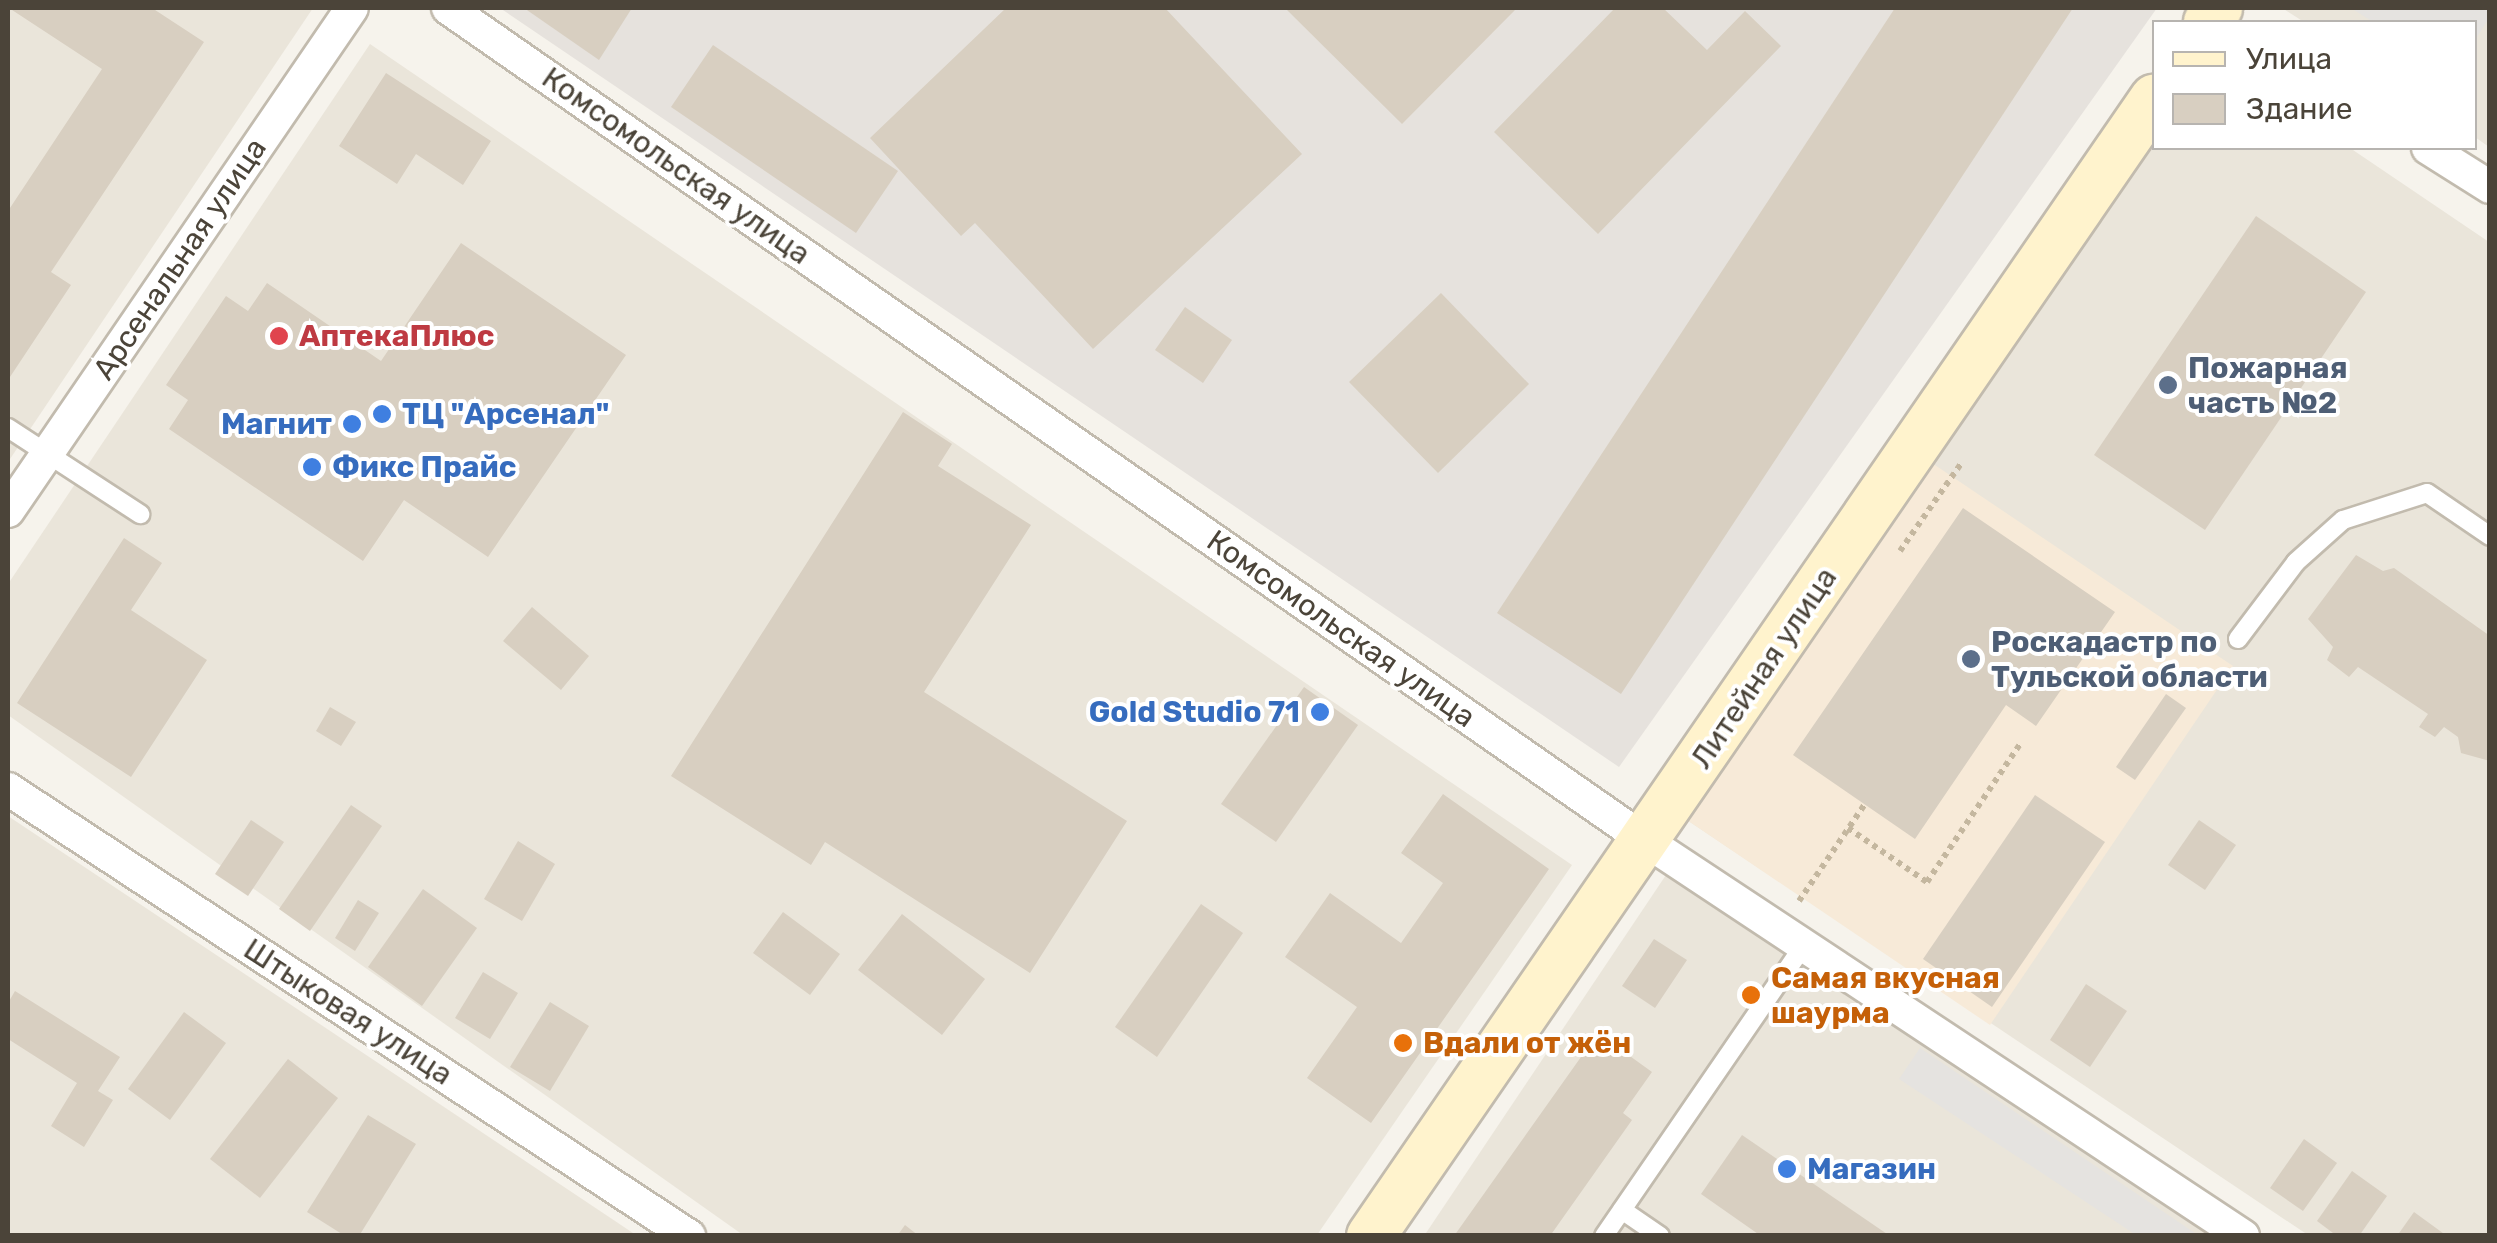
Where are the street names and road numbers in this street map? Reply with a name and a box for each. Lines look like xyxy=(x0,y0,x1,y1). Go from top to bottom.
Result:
street label: Комсомольская улица xyxy=(535,60,817,272)
street label: Арсенальная улица xyxy=(86,131,274,387)
street label: Комсомольская улица xyxy=(1200,523,1482,735)
street label: Литейная улица xyxy=(1683,561,1845,775)
street label: Штыковая улица xyxy=(237,931,459,1093)

